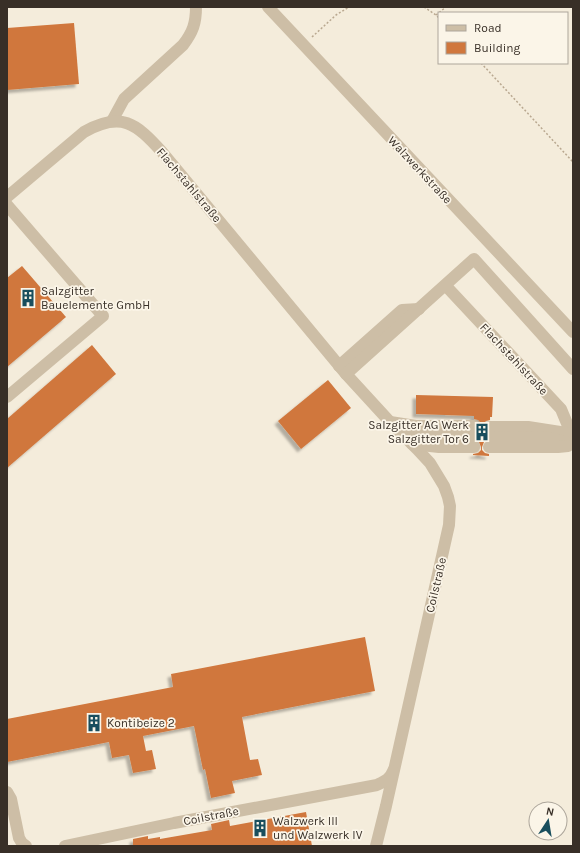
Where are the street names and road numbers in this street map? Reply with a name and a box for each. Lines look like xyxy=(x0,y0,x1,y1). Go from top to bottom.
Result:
street label: Walzwerkstraße xyxy=(385,133,455,207)
street label: Flachstahlstraße xyxy=(154,145,224,225)
street label: Flachstahlstraße xyxy=(477,320,551,398)
street label: Coilstraße xyxy=(423,556,449,614)
street label: Coilstraße xyxy=(182,804,240,828)

